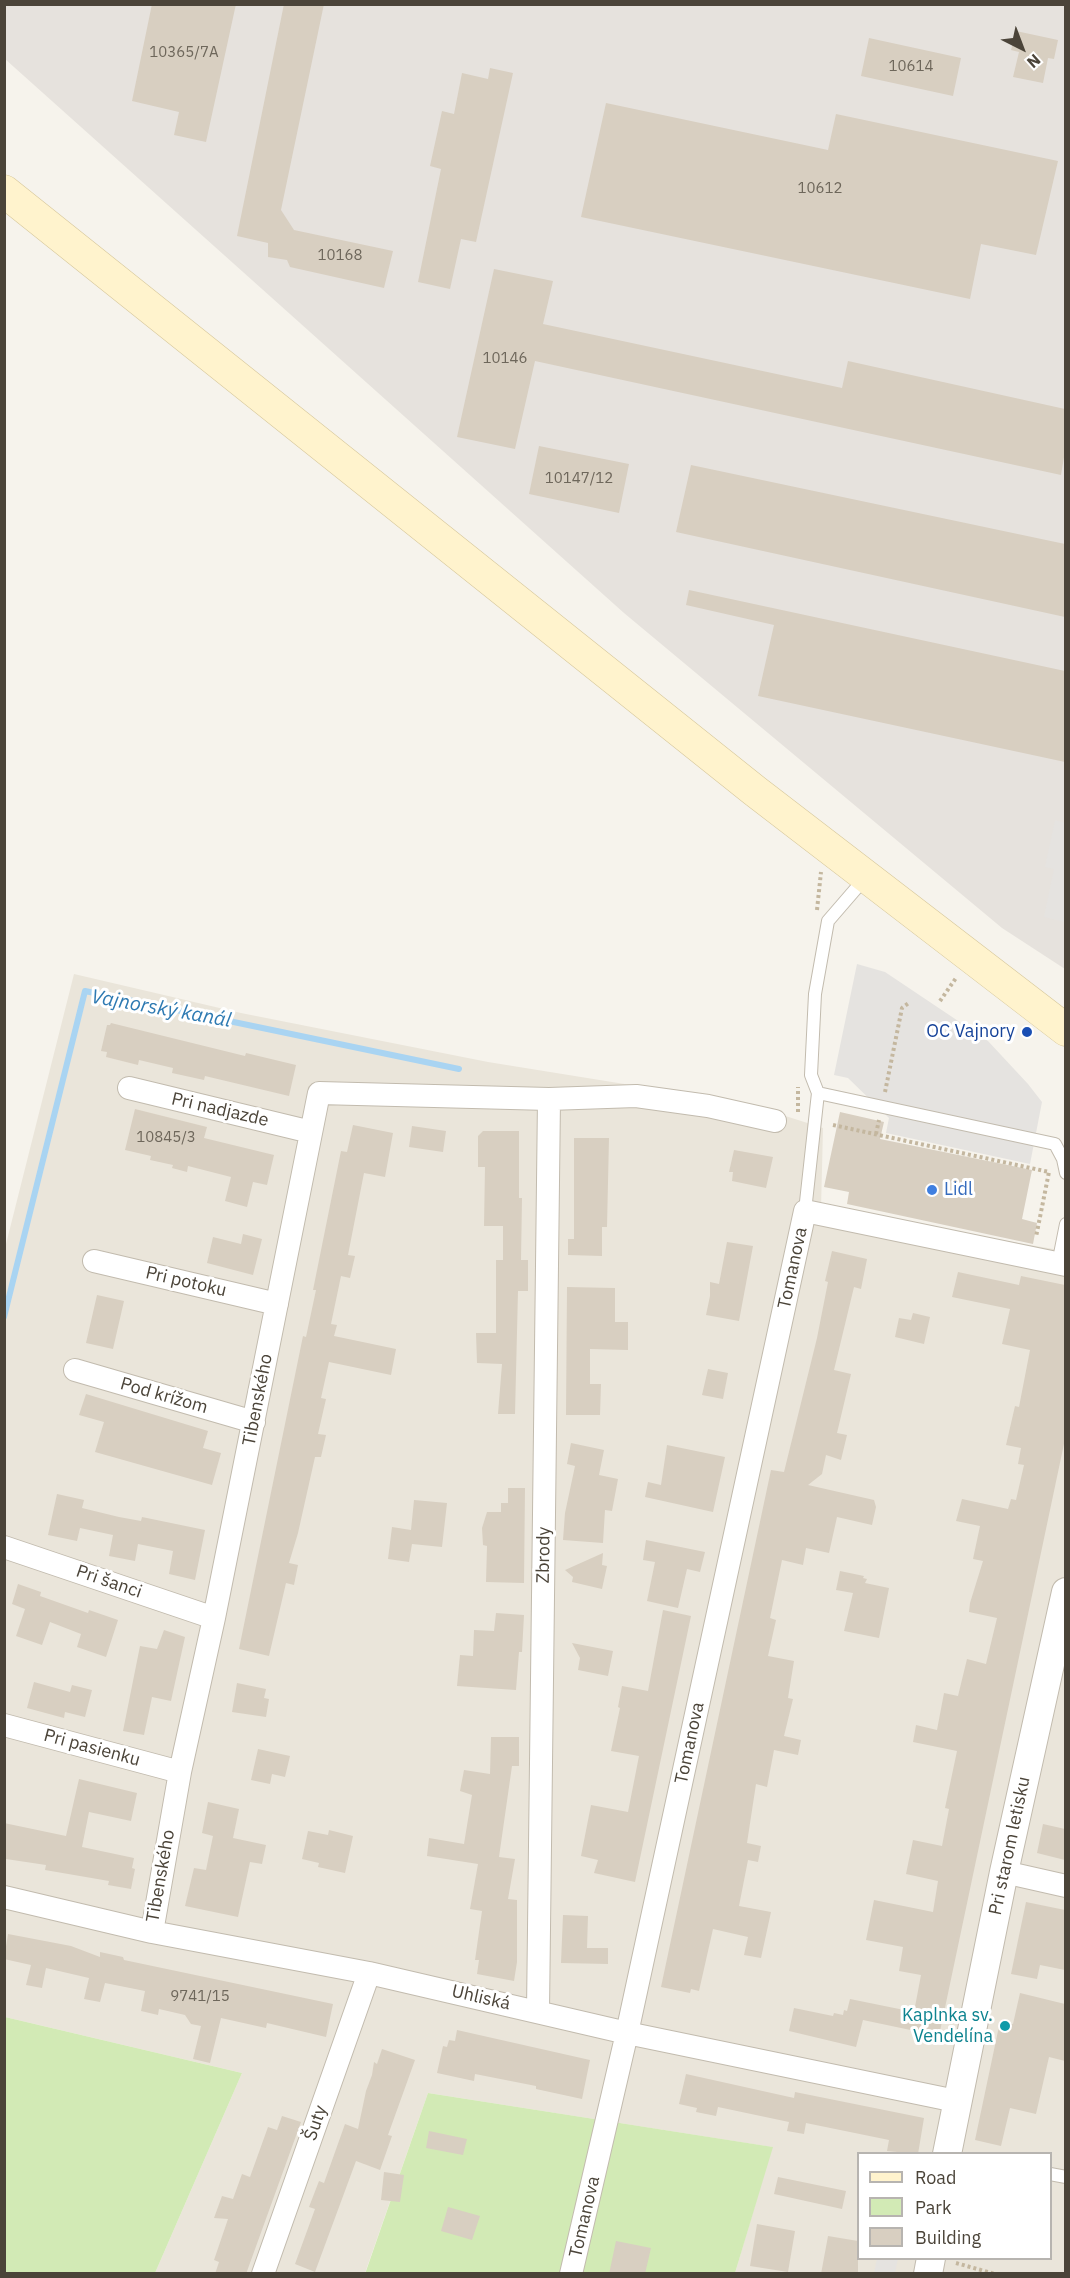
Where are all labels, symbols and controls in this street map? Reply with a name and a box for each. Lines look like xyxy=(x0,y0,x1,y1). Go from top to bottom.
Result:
north arrow xyxy=(992,18,1052,78)
house number: 10365/7A xyxy=(149,44,219,62)
text: N xyxy=(1023,50,1045,73)
house number: 10614 xyxy=(889,58,933,76)
house number: 10612 xyxy=(798,180,842,198)
house number: 10168 xyxy=(318,247,362,265)
house number: 10146 xyxy=(483,350,527,368)
house number: 10147/12 xyxy=(545,470,613,488)
water label: Vajnorský kanál xyxy=(89,985,233,1033)
place label: OC Vajnory xyxy=(926,1021,1015,1043)
marker: OC Vajnory xyxy=(1020,1025,1034,1039)
street label: Pri nadjazde xyxy=(169,1088,271,1132)
house number: 10845/3 xyxy=(136,1129,196,1147)
place label: Lidl xyxy=(944,1179,973,1201)
marker: Lidl xyxy=(925,1183,939,1197)
street label: Tomanova xyxy=(774,1225,812,1311)
street label: Pri potoku xyxy=(143,1262,229,1302)
street label: Tibenského xyxy=(238,1352,278,1448)
street label: Pod krížom xyxy=(118,1373,210,1419)
street label: Zbrody xyxy=(533,1526,555,1584)
street label: Pri šanci xyxy=(73,1561,145,1603)
street label: Tomanova xyxy=(671,1700,709,1786)
street label: Pri pasienku xyxy=(41,1725,143,1771)
street label: Pri starom letisku xyxy=(985,1775,1035,1917)
street label: Tibenského xyxy=(142,1828,180,1924)
street label: Uhliská xyxy=(450,1981,512,2015)
house number: 9741/15 xyxy=(170,1988,230,2006)
place label: Kaplnka sv. Vendelína xyxy=(902,2005,993,2048)
marker: Kaplnka sv. Vendelína xyxy=(998,2019,1012,2033)
street label: Šuty xyxy=(300,2102,332,2144)
legend xyxy=(857,2152,1052,2260)
text: Road xyxy=(915,2166,956,2189)
street label: Tomanova xyxy=(565,2174,605,2260)
text: Park xyxy=(915,2196,951,2219)
text: Building xyxy=(915,2226,981,2249)

